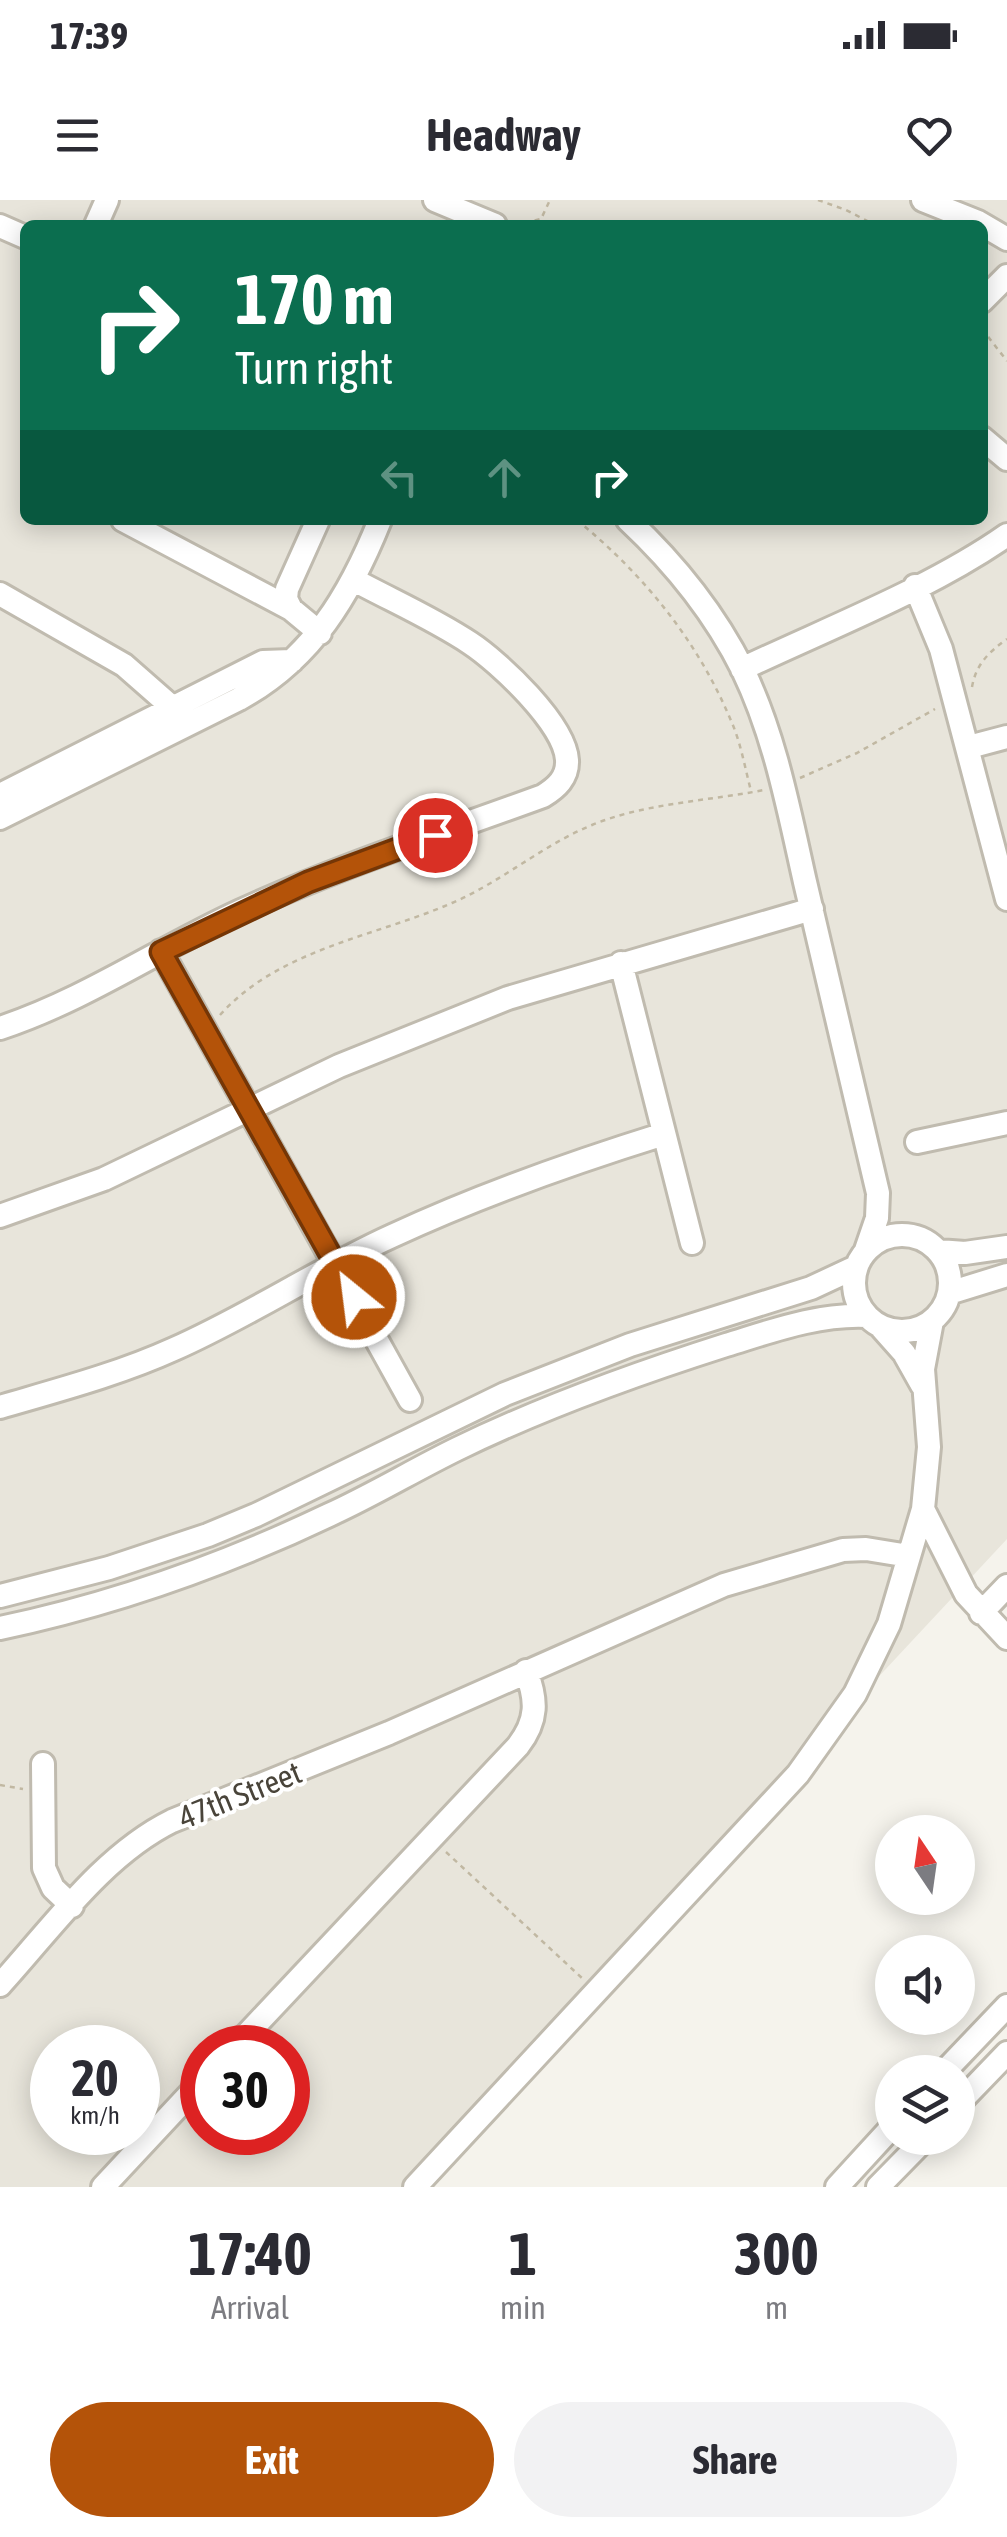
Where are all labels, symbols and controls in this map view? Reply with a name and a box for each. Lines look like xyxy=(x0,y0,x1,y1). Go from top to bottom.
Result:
text: 17:39 xyxy=(50,14,128,57)
icon: menu xyxy=(50,108,105,163)
icon: heart xyxy=(902,108,957,163)
text: Headway xyxy=(426,109,581,161)
text: 170 m xyxy=(235,259,394,339)
icon: right xyxy=(70,260,200,390)
text: Turn right xyxy=(235,342,393,394)
icon: left xyxy=(372,450,427,505)
icon: ahead xyxy=(477,450,532,505)
icon: right xyxy=(582,450,637,505)
pin xyxy=(393,793,478,878)
icon: arrive xyxy=(408,808,463,863)
position arrow xyxy=(302,1245,406,1349)
street label: 47th Street xyxy=(173,1753,307,1836)
north arrow xyxy=(875,1815,975,1915)
map controls xyxy=(875,1815,975,2155)
button: sound xyxy=(875,1935,975,2035)
speed limit sign: 30 xyxy=(180,2025,310,2155)
text: 20 xyxy=(71,2049,118,2107)
button: layers xyxy=(875,2055,975,2155)
text: km/h xyxy=(70,2101,120,2129)
text: 17:40 xyxy=(188,2219,312,2288)
text: 1 xyxy=(509,2219,537,2288)
text: 300 xyxy=(734,2219,819,2288)
text: Arrival xyxy=(211,2289,289,2326)
text: min xyxy=(500,2289,546,2326)
text: m xyxy=(765,2289,788,2326)
button: Exit xyxy=(50,2402,494,2517)
button: Share xyxy=(514,2402,957,2517)

